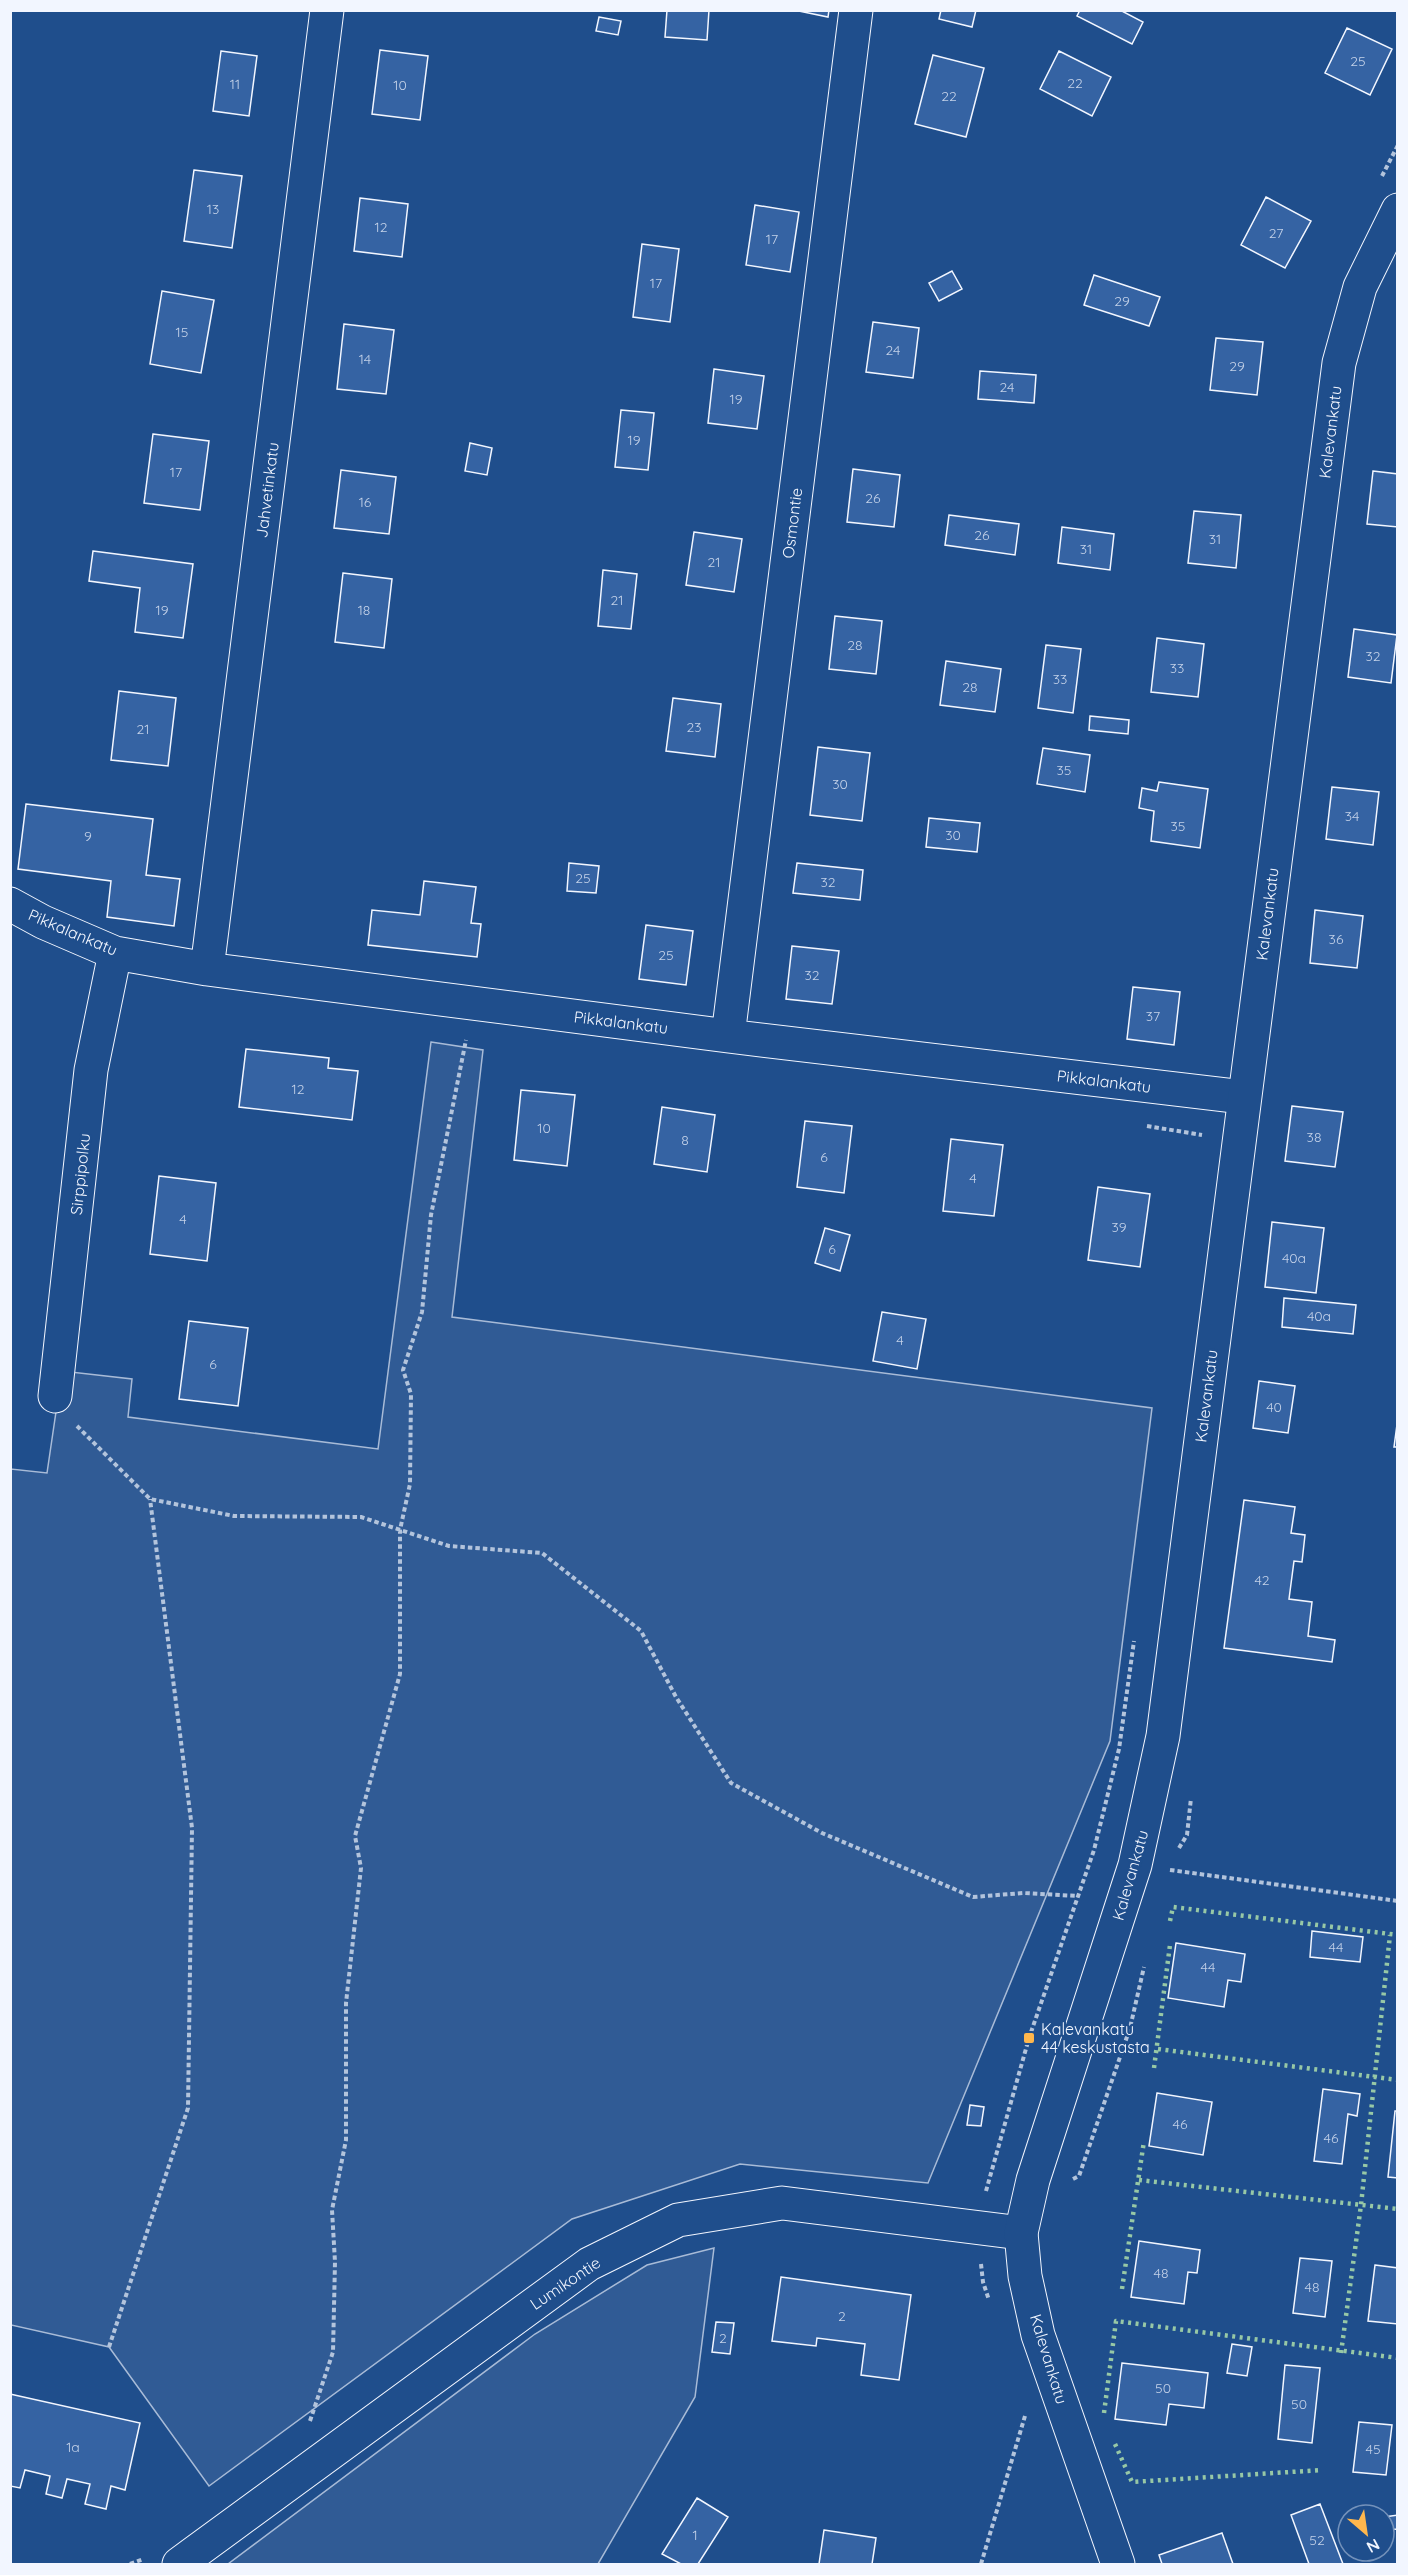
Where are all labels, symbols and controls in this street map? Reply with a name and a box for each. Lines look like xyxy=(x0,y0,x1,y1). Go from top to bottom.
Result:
house number: 25 xyxy=(1350,52,1366,70)
house number: 22 xyxy=(1067,74,1083,92)
house number: 11 xyxy=(230,75,240,93)
house number: 10 xyxy=(393,76,407,94)
house number: 22 xyxy=(941,87,957,105)
house number: 13 xyxy=(207,200,219,218)
house number: 12 xyxy=(375,218,388,236)
house number: 27 xyxy=(1269,224,1283,242)
house number: 17 xyxy=(766,230,778,248)
house number: 17 xyxy=(650,274,662,292)
house number: 29 xyxy=(1114,292,1130,310)
house number: 15 xyxy=(176,323,188,341)
house number: 24 xyxy=(886,341,900,359)
house number: 14 xyxy=(359,350,371,368)
house number: 29 xyxy=(1229,357,1245,375)
house number: 24 xyxy=(1000,378,1014,396)
street label: Kalevankatu xyxy=(1314,385,1346,479)
house number: 19 xyxy=(730,390,743,408)
house number: 19 xyxy=(628,431,641,449)
street label: Jahvetinkatu xyxy=(251,441,283,539)
house number: 17 xyxy=(170,463,182,481)
street label: Osmontie xyxy=(778,486,806,560)
house number: 26 xyxy=(865,489,881,507)
house number: 16 xyxy=(359,493,372,511)
house number: 26 xyxy=(974,526,990,544)
house number: 31 xyxy=(1209,530,1221,548)
house number: 31 xyxy=(1080,540,1092,558)
house number: 21 xyxy=(708,553,720,571)
house number: 21 xyxy=(611,591,623,609)
house number: 19 xyxy=(156,601,169,619)
house number: 18 xyxy=(358,601,370,619)
house number: 28 xyxy=(847,636,863,654)
house number: 32 xyxy=(1365,647,1381,665)
house number: 33 xyxy=(1170,659,1184,677)
house number: 33 xyxy=(1053,670,1067,688)
house number: 28 xyxy=(962,678,978,696)
house number: 23 xyxy=(686,718,702,736)
house number: 21 xyxy=(137,720,149,738)
house number: 35 xyxy=(1057,761,1071,779)
house number: 30 xyxy=(832,775,848,793)
house number: 34 xyxy=(1345,807,1359,825)
house number: 35 xyxy=(1171,817,1185,835)
house number: 30 xyxy=(945,826,961,844)
house number: 9 xyxy=(84,827,92,845)
street label: Kalevankatu xyxy=(1251,867,1283,961)
house number: 25 xyxy=(575,869,591,887)
house number: 32 xyxy=(820,873,836,891)
street label: Pikkalankatu xyxy=(25,904,121,960)
house number: 36 xyxy=(1329,930,1344,948)
house number: 25 xyxy=(658,946,674,964)
house number: 32 xyxy=(804,966,820,984)
street label: Pikkalankatu xyxy=(573,1006,669,1038)
house number: 37 xyxy=(1146,1007,1160,1025)
street label: Pikkalankatu xyxy=(1056,1065,1152,1097)
house number: 12 xyxy=(292,1080,305,1098)
house number: 10 xyxy=(537,1119,551,1137)
house number: 38 xyxy=(1307,1128,1321,1146)
house number: 8 xyxy=(681,1131,689,1149)
street label: Sirppipolku xyxy=(66,1132,94,1216)
house number: 6 xyxy=(820,1148,828,1166)
house number: 4 xyxy=(969,1169,977,1187)
house number: 4 xyxy=(179,1210,187,1228)
house number: 39 xyxy=(1111,1218,1127,1236)
house number: 6 xyxy=(828,1240,836,1258)
house number: 40a xyxy=(1282,1249,1306,1267)
house number: 40a xyxy=(1307,1307,1331,1325)
house number: 4 xyxy=(896,1331,904,1349)
street label: Kalevankatu xyxy=(1190,1349,1222,1443)
house number: 6 xyxy=(209,1355,217,1373)
house number: 40 xyxy=(1266,1398,1282,1416)
house number: 42 xyxy=(1254,1571,1270,1589)
street label: Kalevankatu xyxy=(1108,1828,1152,1922)
house number: 44 xyxy=(1329,1938,1343,1956)
house number: 44 xyxy=(1201,1958,1215,1976)
place label: Kalevankatu 44 keskustasta xyxy=(1041,2019,1150,2057)
marker: Kalevankatu 44 keskustasta xyxy=(1022,2031,1036,2045)
house number: 46 xyxy=(1173,2115,1188,2133)
house number: 46 xyxy=(1324,2129,1339,2147)
street label: Lumikontie xyxy=(526,2252,604,2314)
house number: 48 xyxy=(1154,2264,1168,2282)
house number: 48 xyxy=(1305,2278,1319,2296)
house number: 2 xyxy=(838,2307,846,2325)
street label: Kalevankatu xyxy=(1026,2312,1072,2406)
house number: 2 xyxy=(719,2329,727,2347)
house number: 50 xyxy=(1155,2379,1171,2397)
house number: 50 xyxy=(1291,2395,1307,2413)
house number: 1a xyxy=(66,2438,80,2456)
house number: 45 xyxy=(1365,2440,1381,2458)
north arrow xyxy=(1336,2503,1396,2563)
house number: 1 xyxy=(692,2526,698,2544)
house number: 52 xyxy=(1309,2531,1325,2549)
text: N xyxy=(1363,2535,1383,2558)

